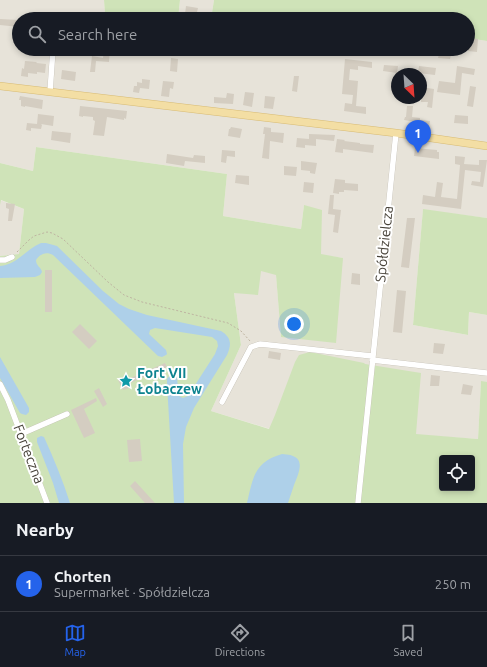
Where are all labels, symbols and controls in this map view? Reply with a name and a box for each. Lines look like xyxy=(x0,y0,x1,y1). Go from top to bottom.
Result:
search box xyxy=(12,12,475,56)
icon: search xyxy=(26,23,48,45)
text: Search here xyxy=(58,26,137,43)
north arrow xyxy=(391,68,427,104)
pin: 1 xyxy=(405,120,431,153)
street label: Spółdzielcza xyxy=(372,205,396,283)
your location xyxy=(284,314,304,334)
place label: Fort VII Łobaczew xyxy=(137,365,202,397)
place icon: Fort VII Łobaczew xyxy=(118,373,134,389)
street label: Forteczna xyxy=(10,422,48,486)
map controls xyxy=(439,455,475,491)
button: locate xyxy=(439,455,475,491)
text: Nearby xyxy=(16,520,74,539)
text: Chorten xyxy=(54,568,111,585)
text: 1 xyxy=(25,577,33,591)
text: 250 m xyxy=(435,577,471,591)
text: Supermarket · Spółdzielcza xyxy=(54,585,210,599)
tab: Map xyxy=(64,622,86,658)
tab: Directions xyxy=(215,622,265,658)
tab: Saved xyxy=(393,622,423,658)

